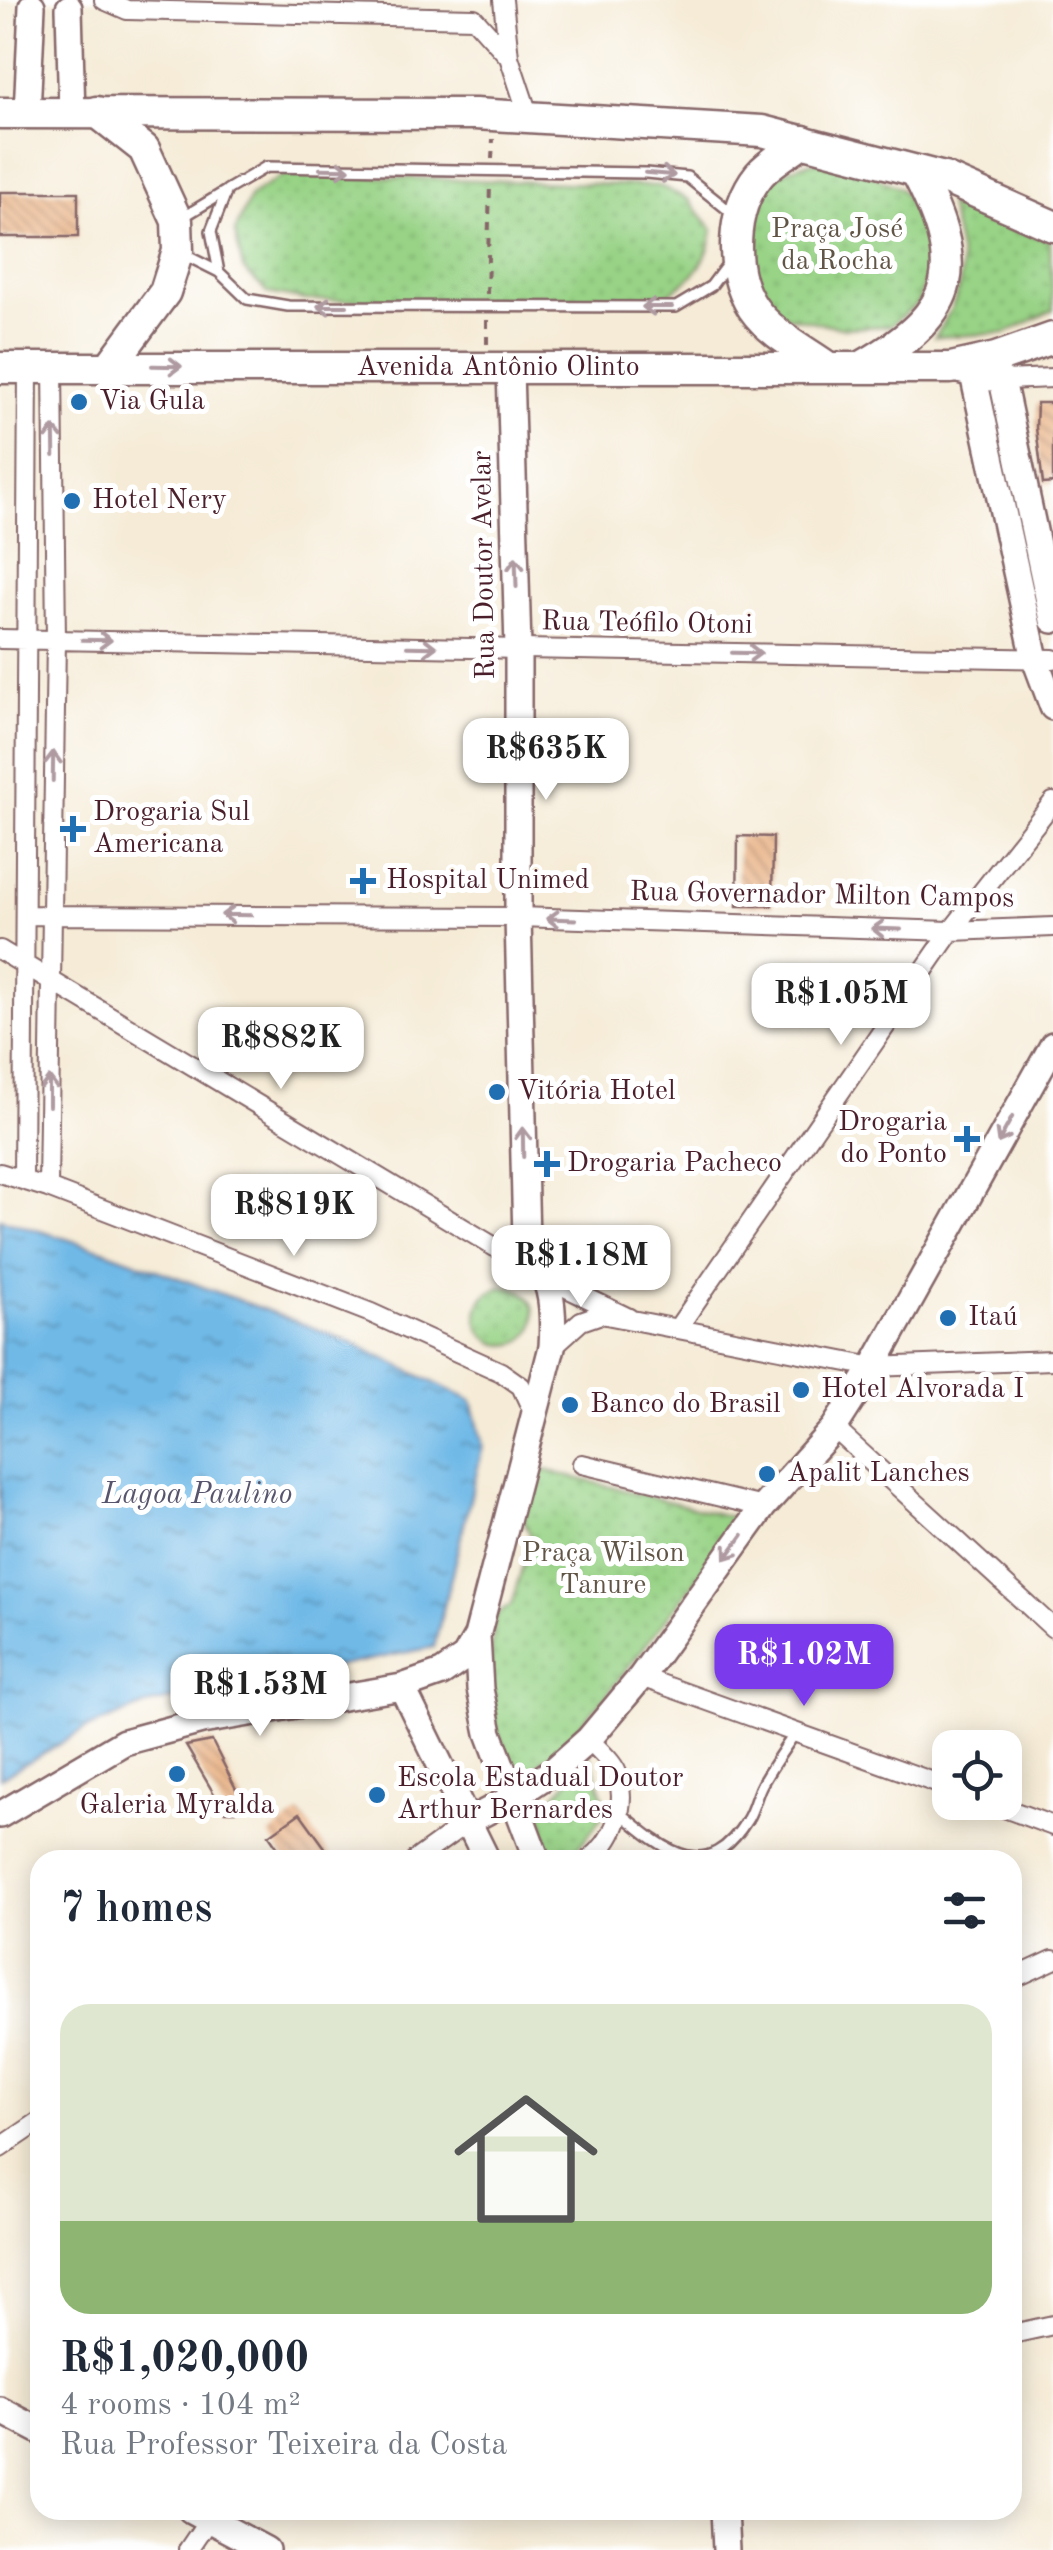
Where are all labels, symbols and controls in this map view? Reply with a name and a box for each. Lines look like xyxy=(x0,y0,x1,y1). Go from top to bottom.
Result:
one-way arrow xyxy=(319,160,351,179)
one-way arrow xyxy=(644,165,676,184)
park label: Praça José da Rocha xyxy=(771,216,903,276)
one-way arrow xyxy=(317,296,350,316)
one-way arrow xyxy=(642,298,674,316)
street label: Avenida Antônio Olinto xyxy=(356,354,640,382)
one-way arrow xyxy=(150,356,183,376)
place label: Via Gula xyxy=(99,388,205,416)
marker: Via Gula xyxy=(68,391,90,413)
one-way arrow xyxy=(44,425,64,458)
street label: Rua Doutor Avelar xyxy=(469,450,501,680)
place label: Hotel Nery xyxy=(92,487,227,515)
marker: Hotel Nery xyxy=(61,490,83,512)
one-way arrow xyxy=(506,557,525,589)
street label: Rua Teófilo Otoni xyxy=(541,608,753,640)
one-way arrow xyxy=(81,631,113,650)
one-way arrow xyxy=(406,637,438,656)
one-way arrow xyxy=(730,644,763,662)
pin: R$635K xyxy=(465,718,627,803)
text: R$635K xyxy=(485,734,607,766)
one-way arrow xyxy=(44,750,63,782)
place label: Drogaria Sul Americana xyxy=(93,799,250,859)
marker: Drogaria Sul Americana xyxy=(62,818,84,840)
place label: Hospital Unimed xyxy=(386,867,589,895)
marker: Hospital Unimed xyxy=(350,868,376,894)
street label: Rua Governador Milton Campos xyxy=(629,879,1015,913)
one-way arrow xyxy=(220,906,252,924)
one-way arrow xyxy=(545,909,577,928)
one-way arrow xyxy=(870,919,902,938)
pin: R$1.05M xyxy=(749,963,933,1048)
text: R$1.05M xyxy=(773,979,909,1011)
pin: R$882K xyxy=(200,1007,362,1092)
text: R$882K xyxy=(220,1023,342,1055)
one-way arrow xyxy=(40,1075,58,1108)
place label: Vitória Hotel xyxy=(517,1078,676,1106)
marker: Vitória Hotel xyxy=(486,1081,508,1103)
place label: Drogaria do Ponto xyxy=(838,1109,947,1169)
one-way arrow xyxy=(995,1114,1015,1144)
one-way arrow xyxy=(514,1127,533,1159)
marker: Drogaria do Ponto xyxy=(956,1128,978,1150)
place label: Drogaria Pacheco xyxy=(567,1150,782,1178)
marker: Drogaria Pacheco xyxy=(536,1153,558,1175)
pin: R$819K xyxy=(213,1174,375,1259)
text: R$819K xyxy=(233,1190,355,1222)
pin: R$1.18M xyxy=(489,1225,673,1310)
text: R$1.18M xyxy=(513,1241,649,1273)
place label: Itaú xyxy=(968,1304,1018,1332)
marker: Itaú xyxy=(937,1307,959,1329)
place label: Hotel Alvorada I xyxy=(821,1376,1024,1404)
marker: Hotel Alvorada I xyxy=(790,1379,812,1401)
place label: Banco do Brasil xyxy=(590,1391,780,1419)
marker: Banco do Brasil xyxy=(559,1394,581,1416)
place label: Apalit Lanches xyxy=(787,1460,970,1488)
marker: Apalit Lanches xyxy=(756,1463,778,1485)
water label: Lagoa Paulino xyxy=(101,1480,292,1510)
one-way arrow xyxy=(724,1533,745,1561)
park label: Praça Wilson Tanure xyxy=(521,1540,685,1600)
pin: R$1.02M xyxy=(712,1624,896,1709)
text: R$1.02M xyxy=(736,1640,872,1672)
pin: R$1.53M xyxy=(168,1654,352,1739)
text: R$1.53M xyxy=(192,1670,328,1702)
map controls xyxy=(932,1730,1022,1820)
button: locate xyxy=(932,1730,1022,1820)
marker: Galeria Myralda xyxy=(166,1763,188,1785)
place label: Escola Estadual Doutor Arthur Bernardes xyxy=(397,1765,684,1825)
marker: Escola Estadual Doutor Arthur Bernardes xyxy=(366,1784,388,1806)
place label: Galeria Myralda xyxy=(80,1792,275,1820)
icon: filters xyxy=(937,1883,992,1938)
text: 7 homes xyxy=(60,1889,212,1931)
icon: home xyxy=(436,2069,616,2249)
text: R$1,020,000 xyxy=(60,2339,309,2381)
text: 4 rooms · 104 m² xyxy=(60,2390,301,2422)
text: Rua Professor Teixeira da Costa xyxy=(60,2430,507,2462)

